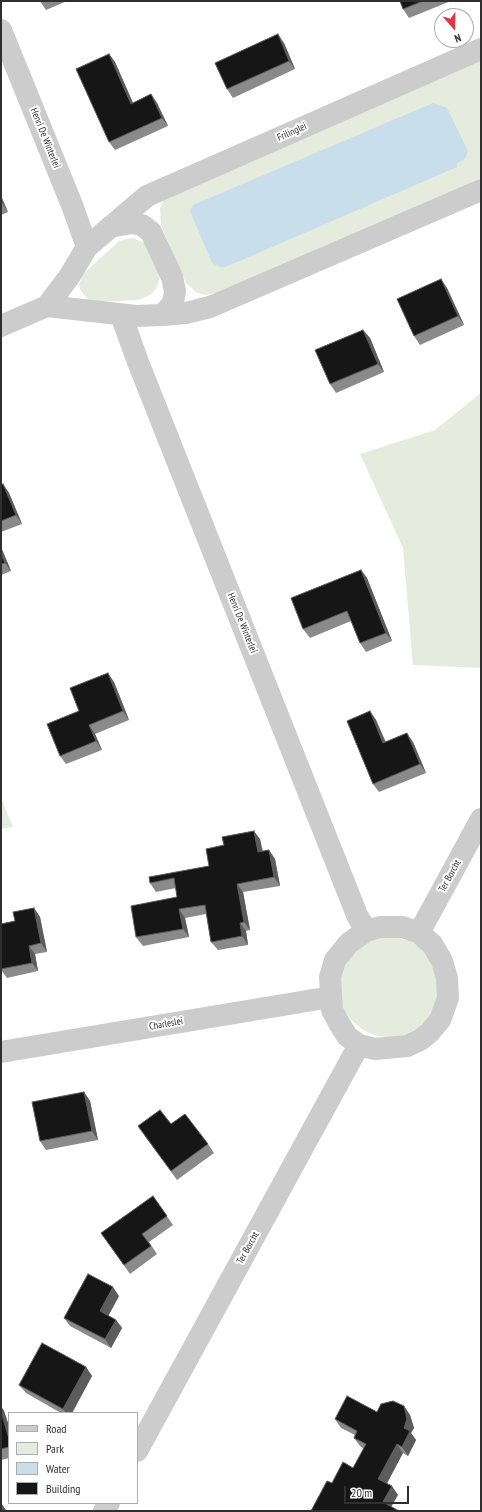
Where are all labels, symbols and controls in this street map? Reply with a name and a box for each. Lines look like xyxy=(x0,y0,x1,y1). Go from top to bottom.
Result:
north arrow xyxy=(434,8,474,48)
text: N xyxy=(453,31,463,46)
street label: Henri De Winterlei xyxy=(27,106,63,170)
street label: Frilinglei xyxy=(275,120,309,144)
street label: Henri De Winterlei xyxy=(224,591,260,655)
street label: Ter Borcht xyxy=(436,858,464,894)
street label: Charleslei xyxy=(148,1015,184,1033)
street label: Ter Borcht xyxy=(234,1230,262,1266)
legend xyxy=(8,1412,138,1504)
text: Road xyxy=(46,1421,66,1436)
text: Park xyxy=(46,1441,64,1456)
text: Water xyxy=(46,1461,70,1476)
scale bar xyxy=(346,1478,411,1504)
text: Building xyxy=(46,1481,81,1496)
text: 20 m xyxy=(351,1485,372,1500)

